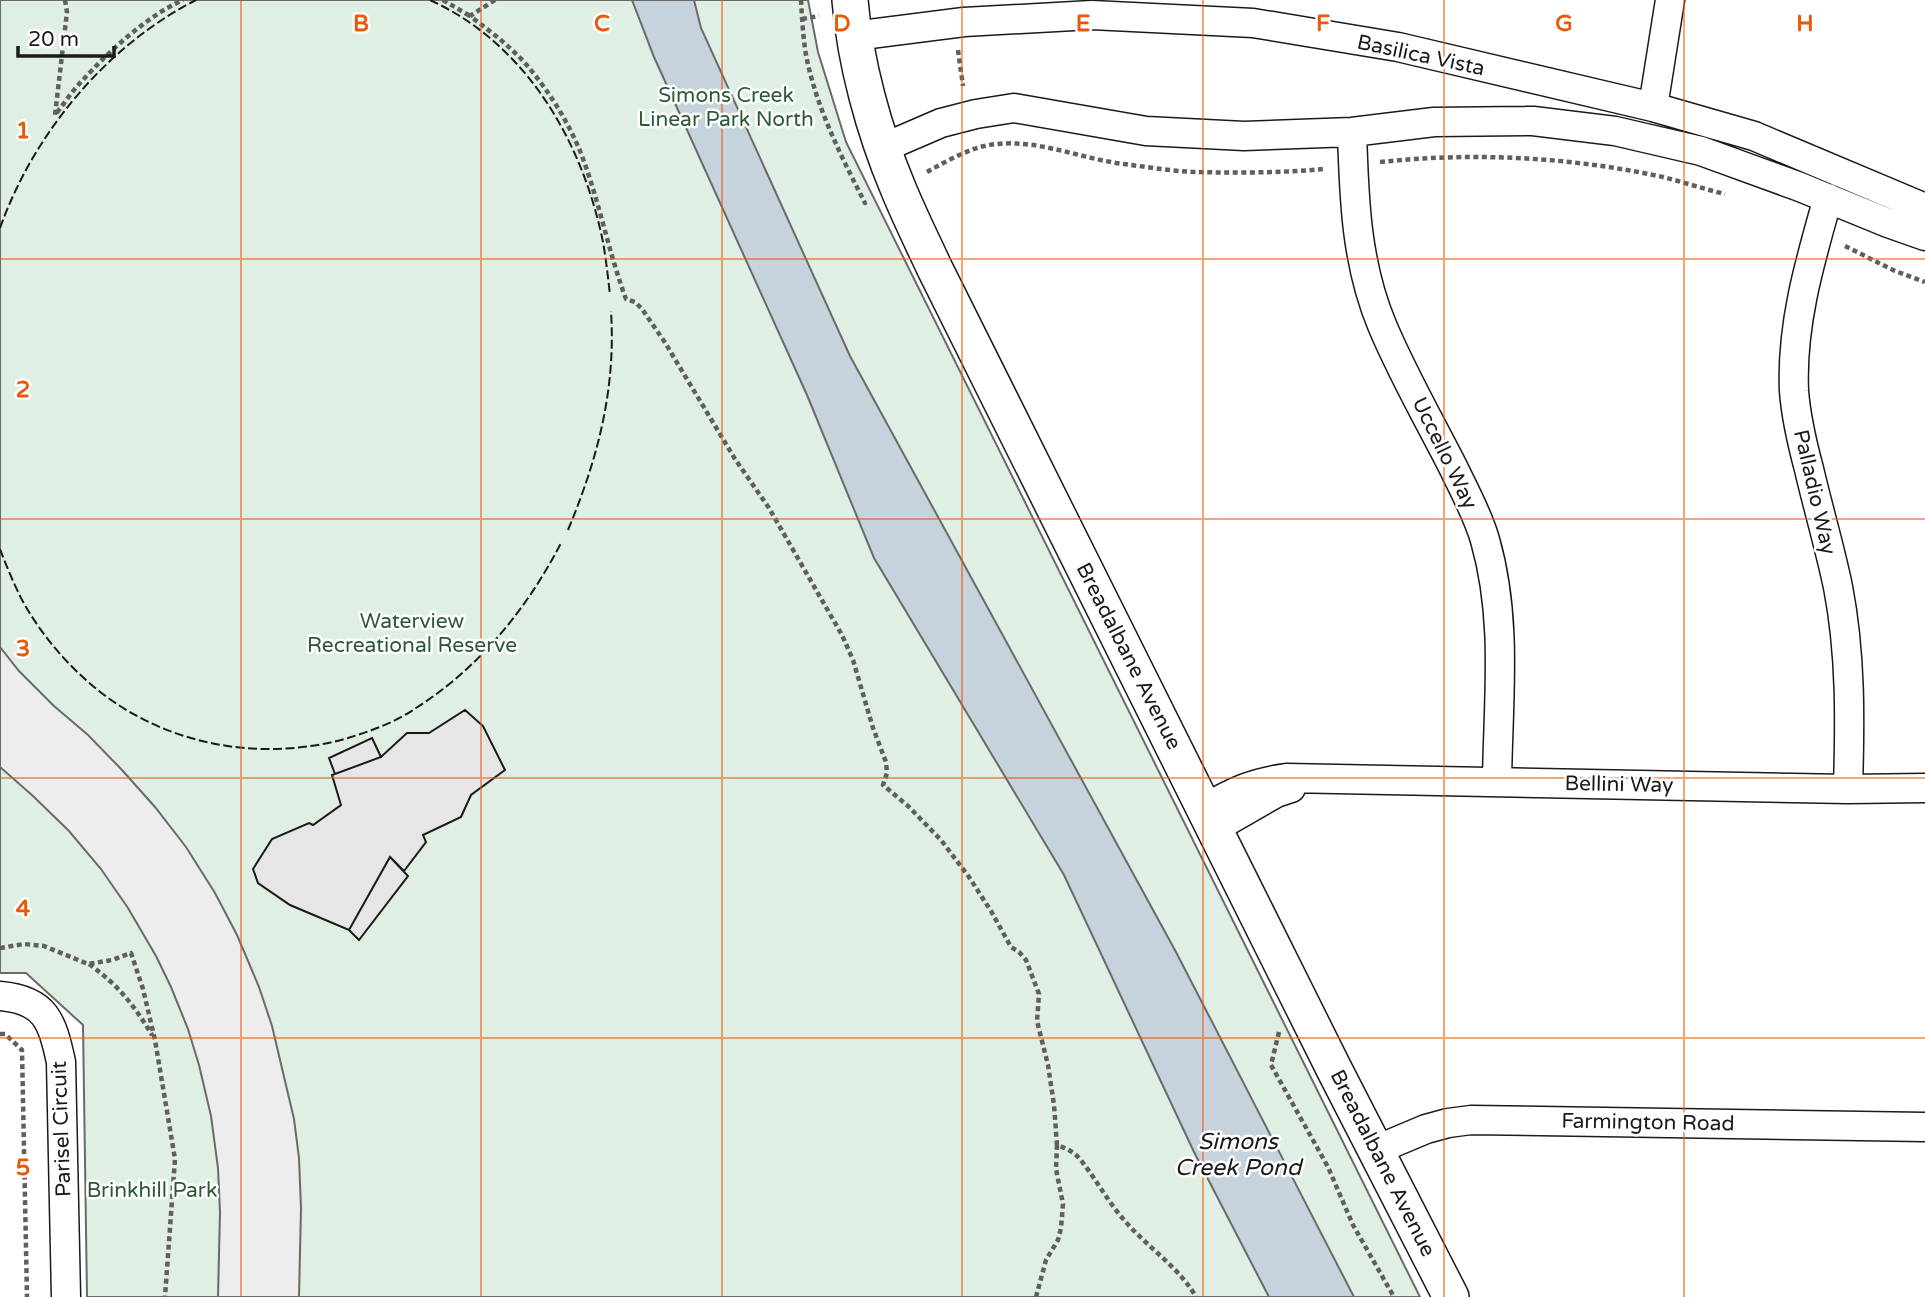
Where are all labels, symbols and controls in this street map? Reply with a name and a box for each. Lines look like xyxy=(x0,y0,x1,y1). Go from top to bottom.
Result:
text: B xyxy=(353,10,369,38)
text: C xyxy=(594,10,610,38)
text: D xyxy=(833,10,851,38)
text: E xyxy=(1076,10,1090,38)
text: F xyxy=(1316,10,1330,38)
text: G xyxy=(1555,10,1573,38)
text: H xyxy=(1796,10,1814,38)
scale bar xyxy=(18,14,114,58)
text: 20 m xyxy=(28,27,79,52)
street label: Basilica Vista xyxy=(1355,30,1487,81)
park label: Simons Creek Linear Park North xyxy=(638,83,814,132)
text: 1 xyxy=(16,117,30,145)
text: 2 xyxy=(16,376,30,404)
street label: Uccello Way xyxy=(1407,393,1482,513)
street label: Palladio Way xyxy=(1788,427,1841,557)
street label: Breadalbane Avenue xyxy=(1071,559,1187,754)
park label: Waterview Recreational Reserve xyxy=(307,609,517,658)
text: 3 xyxy=(16,635,30,663)
street label: Bellini Way xyxy=(1564,771,1674,798)
text: 4 xyxy=(16,895,31,923)
street label: Parisel Circuit xyxy=(47,1061,76,1197)
street label: Breadalbane Avenue xyxy=(1325,1066,1441,1261)
street label: Farmington Road xyxy=(1561,1108,1735,1137)
water label: Simons Creek Pond xyxy=(1175,1128,1304,1182)
text: 5 xyxy=(16,1154,30,1182)
park label: Brinkhill Park xyxy=(87,1178,217,1203)

